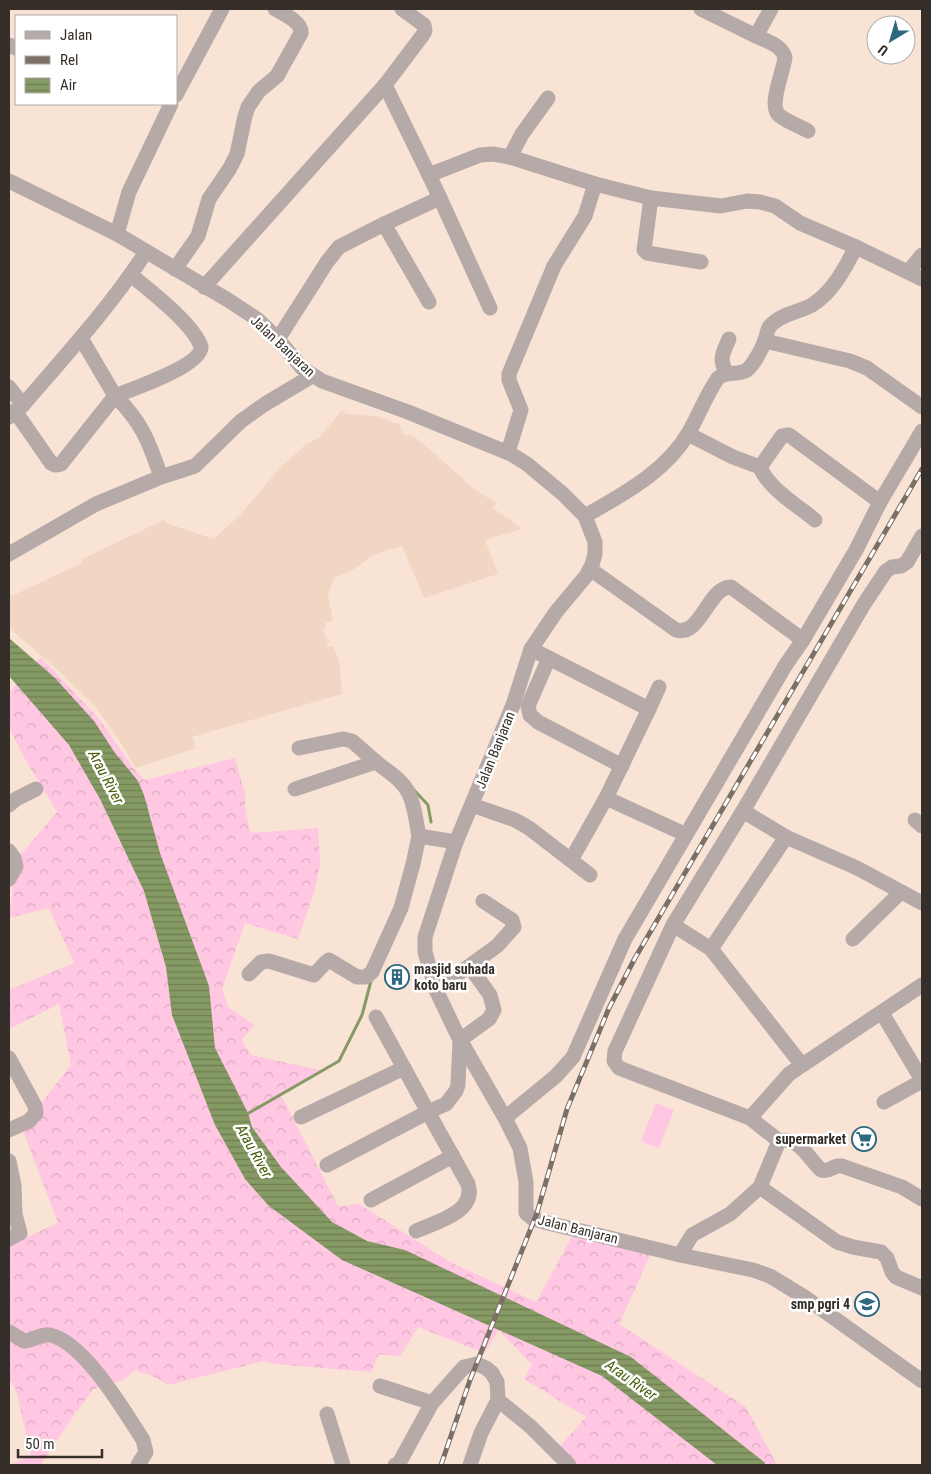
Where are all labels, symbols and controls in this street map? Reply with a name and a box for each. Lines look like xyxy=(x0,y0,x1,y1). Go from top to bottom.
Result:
legend xyxy=(15,15,178,105)
north arrow xyxy=(866,15,916,65)
text: Jalan xyxy=(60,26,92,44)
text: U xyxy=(875,41,891,59)
text: Rel xyxy=(60,51,78,69)
text: Air xyxy=(60,76,77,94)
street label: Jalan Banjaran xyxy=(248,312,318,380)
street label: Jalan Banjaran xyxy=(472,709,518,791)
water label: Arau River xyxy=(84,746,128,808)
place label: masjid suhada koto baru xyxy=(414,961,495,993)
building icon: masjid suhada koto baru xyxy=(384,964,410,990)
water label: Arau River xyxy=(231,1120,276,1181)
supermarket icon: supermarket xyxy=(851,1126,877,1152)
place label: supermarket xyxy=(775,1131,846,1147)
street label: Jalan Banjaran xyxy=(536,1211,620,1247)
school or university icon: smp pgri 4 xyxy=(854,1291,880,1317)
place label: smp pgri 4 xyxy=(791,1296,850,1312)
water label: Arau River xyxy=(601,1355,661,1404)
scale bar xyxy=(18,1426,101,1458)
text: 50 m xyxy=(25,1435,55,1453)

